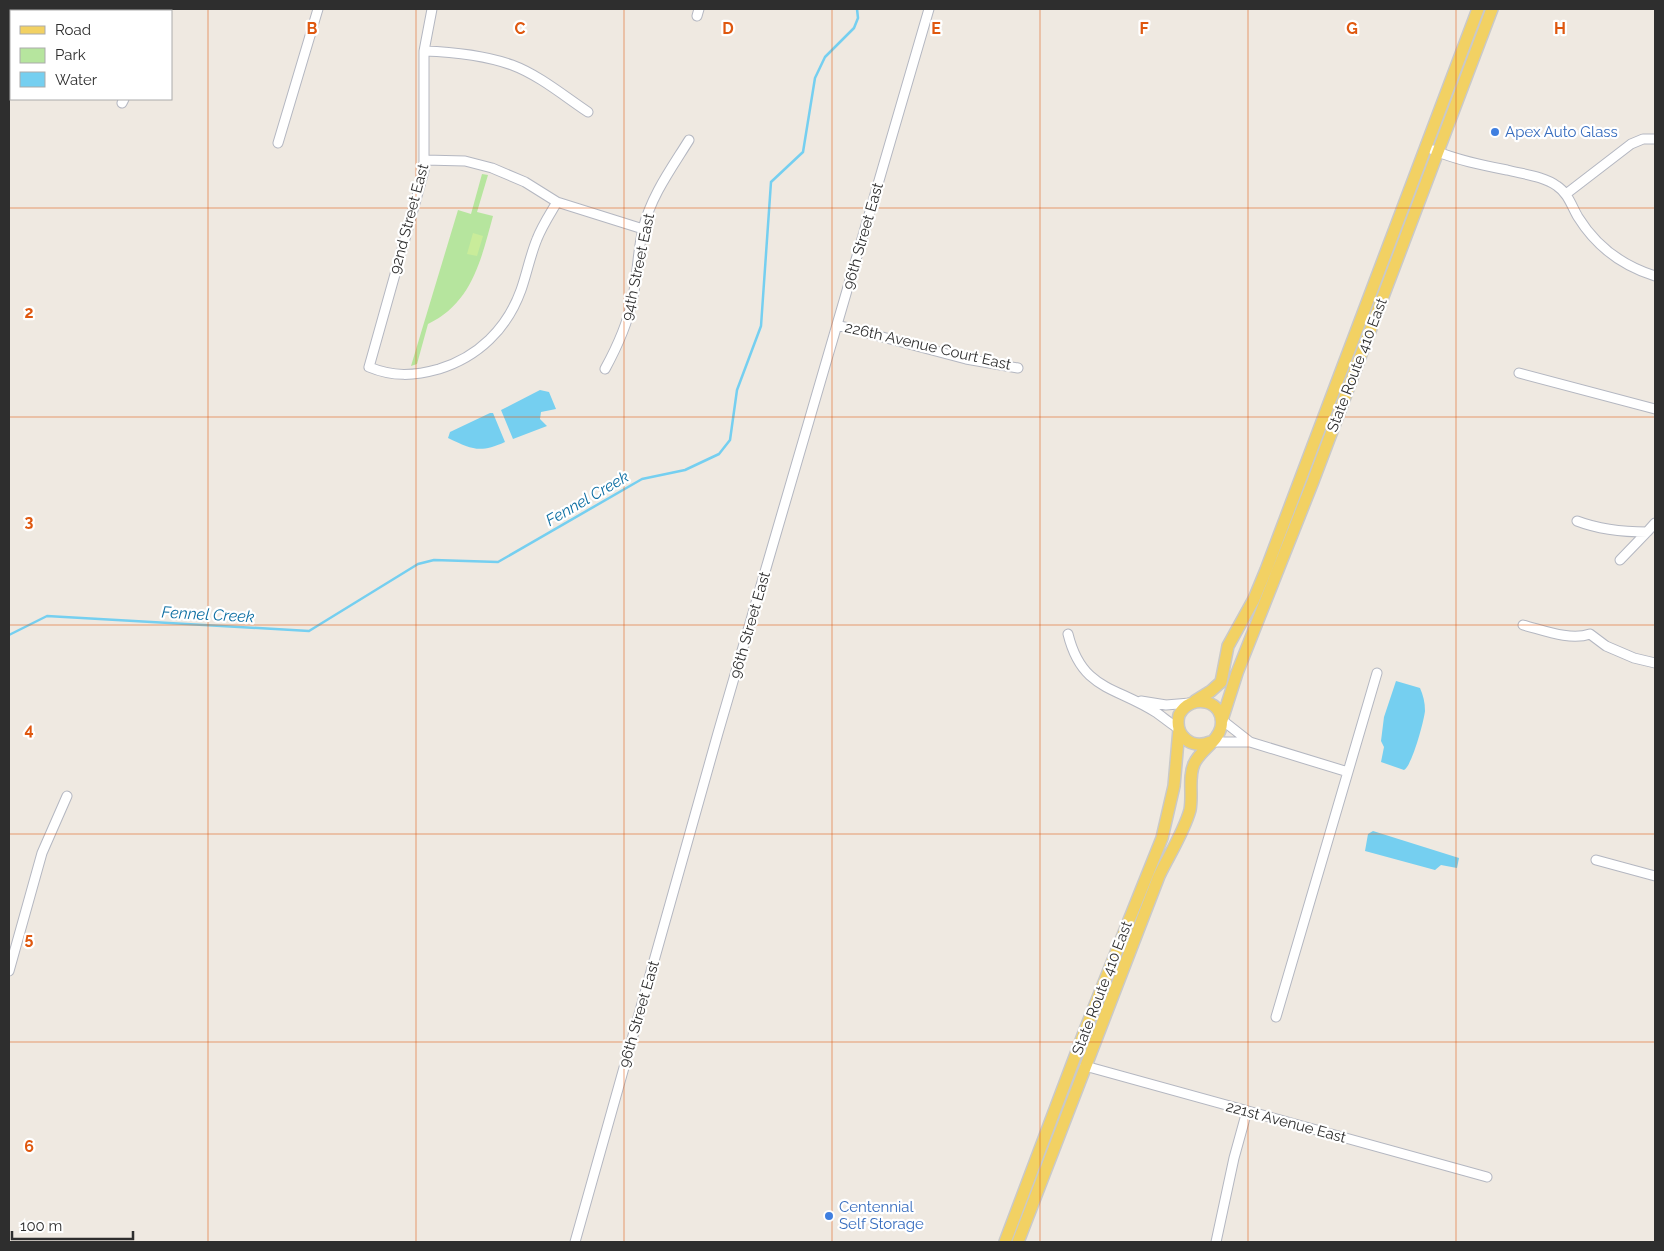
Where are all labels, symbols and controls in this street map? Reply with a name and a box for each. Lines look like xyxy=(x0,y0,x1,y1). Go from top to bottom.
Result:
legend xyxy=(10,10,172,100)
text: B xyxy=(307,19,318,38)
text: C xyxy=(515,19,526,38)
text: D xyxy=(722,19,734,38)
text: E xyxy=(931,19,941,38)
text: F xyxy=(1139,19,1149,38)
text: G xyxy=(1346,19,1358,38)
text: H xyxy=(1554,19,1566,38)
text: Road xyxy=(55,21,91,39)
text: Park xyxy=(55,46,86,64)
text: Water xyxy=(55,71,98,89)
place label: Apex Auto Glass xyxy=(1505,123,1618,141)
marker: Apex Auto Glass xyxy=(1489,126,1501,138)
street label: 92nd Street East xyxy=(386,162,432,276)
street label: 96th Street East xyxy=(839,180,887,292)
street label: 94th Street East xyxy=(618,212,658,322)
street label: State Route 410 East xyxy=(1323,296,1391,434)
text: 2 xyxy=(24,303,34,322)
street label: 226th Avenue Court East xyxy=(843,318,1013,374)
water label: Fennel Creek xyxy=(542,467,633,530)
text: 3 xyxy=(25,512,34,531)
street label: 96th Street East xyxy=(726,569,774,681)
water label: Fennel Creek xyxy=(161,603,255,626)
text: 4 xyxy=(24,720,34,739)
street label: State Route 410 East xyxy=(1068,919,1136,1057)
text: 5 xyxy=(25,929,34,948)
street label: 96th Street East xyxy=(615,958,663,1070)
street label: 221st Avenue East xyxy=(1224,1097,1348,1147)
text: 6 xyxy=(24,1137,34,1156)
place label: Centennial Self Storage xyxy=(839,1198,924,1233)
scale bar xyxy=(12,1208,134,1240)
marker: Centennial Self Storage xyxy=(823,1210,835,1222)
text: 100 m xyxy=(20,1217,62,1235)

